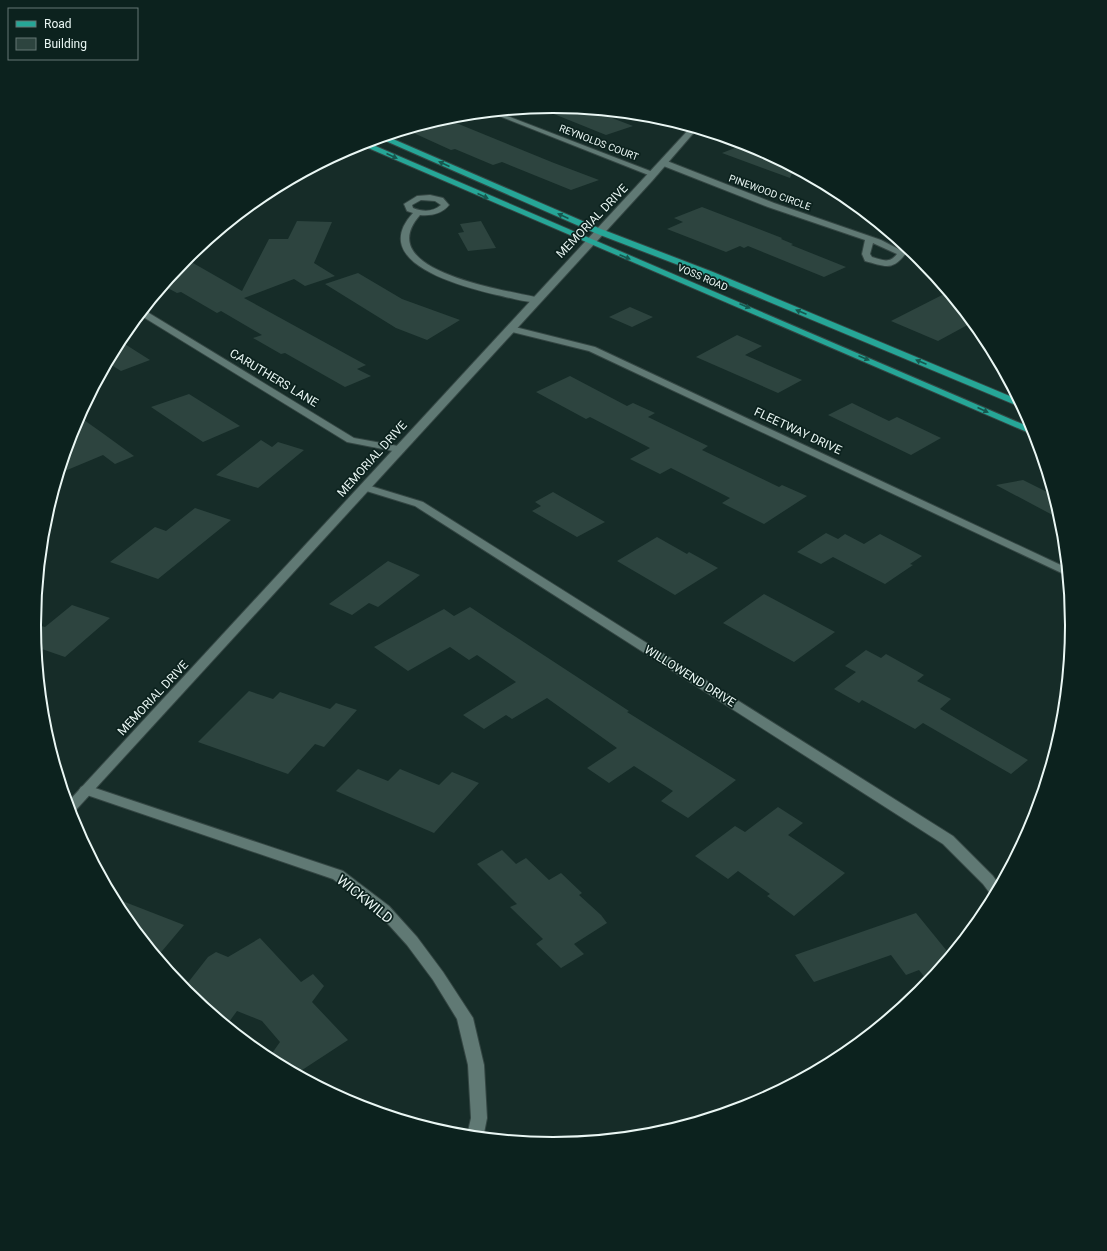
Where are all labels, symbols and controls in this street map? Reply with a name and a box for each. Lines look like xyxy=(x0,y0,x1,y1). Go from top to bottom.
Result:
legend xyxy=(8,8,138,60)
text: Road xyxy=(44,17,72,31)
text: Building xyxy=(44,37,87,51)
street label: REYNOLDS COURT xyxy=(558,122,640,163)
one-way arrow xyxy=(387,153,398,159)
one-way arrow xyxy=(438,161,449,167)
street label: PINEWOOD CIRCLE xyxy=(727,173,813,213)
street label: MEMORIAL DRIVE xyxy=(553,181,631,261)
one-way arrow xyxy=(478,193,489,199)
one-way arrow xyxy=(556,212,568,218)
one-way arrow xyxy=(619,254,631,260)
street label: VOSS ROAD xyxy=(676,262,730,293)
one-way arrow xyxy=(739,304,751,310)
one-way arrow xyxy=(795,308,807,314)
street label: CARUTHERS LANE xyxy=(227,346,321,410)
one-way arrow xyxy=(859,355,870,361)
one-way arrow xyxy=(916,359,927,365)
street label: FLEETWAY DRIVE xyxy=(752,405,844,457)
one-way arrow xyxy=(978,407,989,413)
street label: MEMORIAL DRIVE xyxy=(334,418,410,500)
street label: WILLOWEND DRIVE xyxy=(642,642,738,710)
street label: MEMORIAL DRIVE xyxy=(115,658,191,738)
street label: WICKWILD xyxy=(334,872,396,926)

